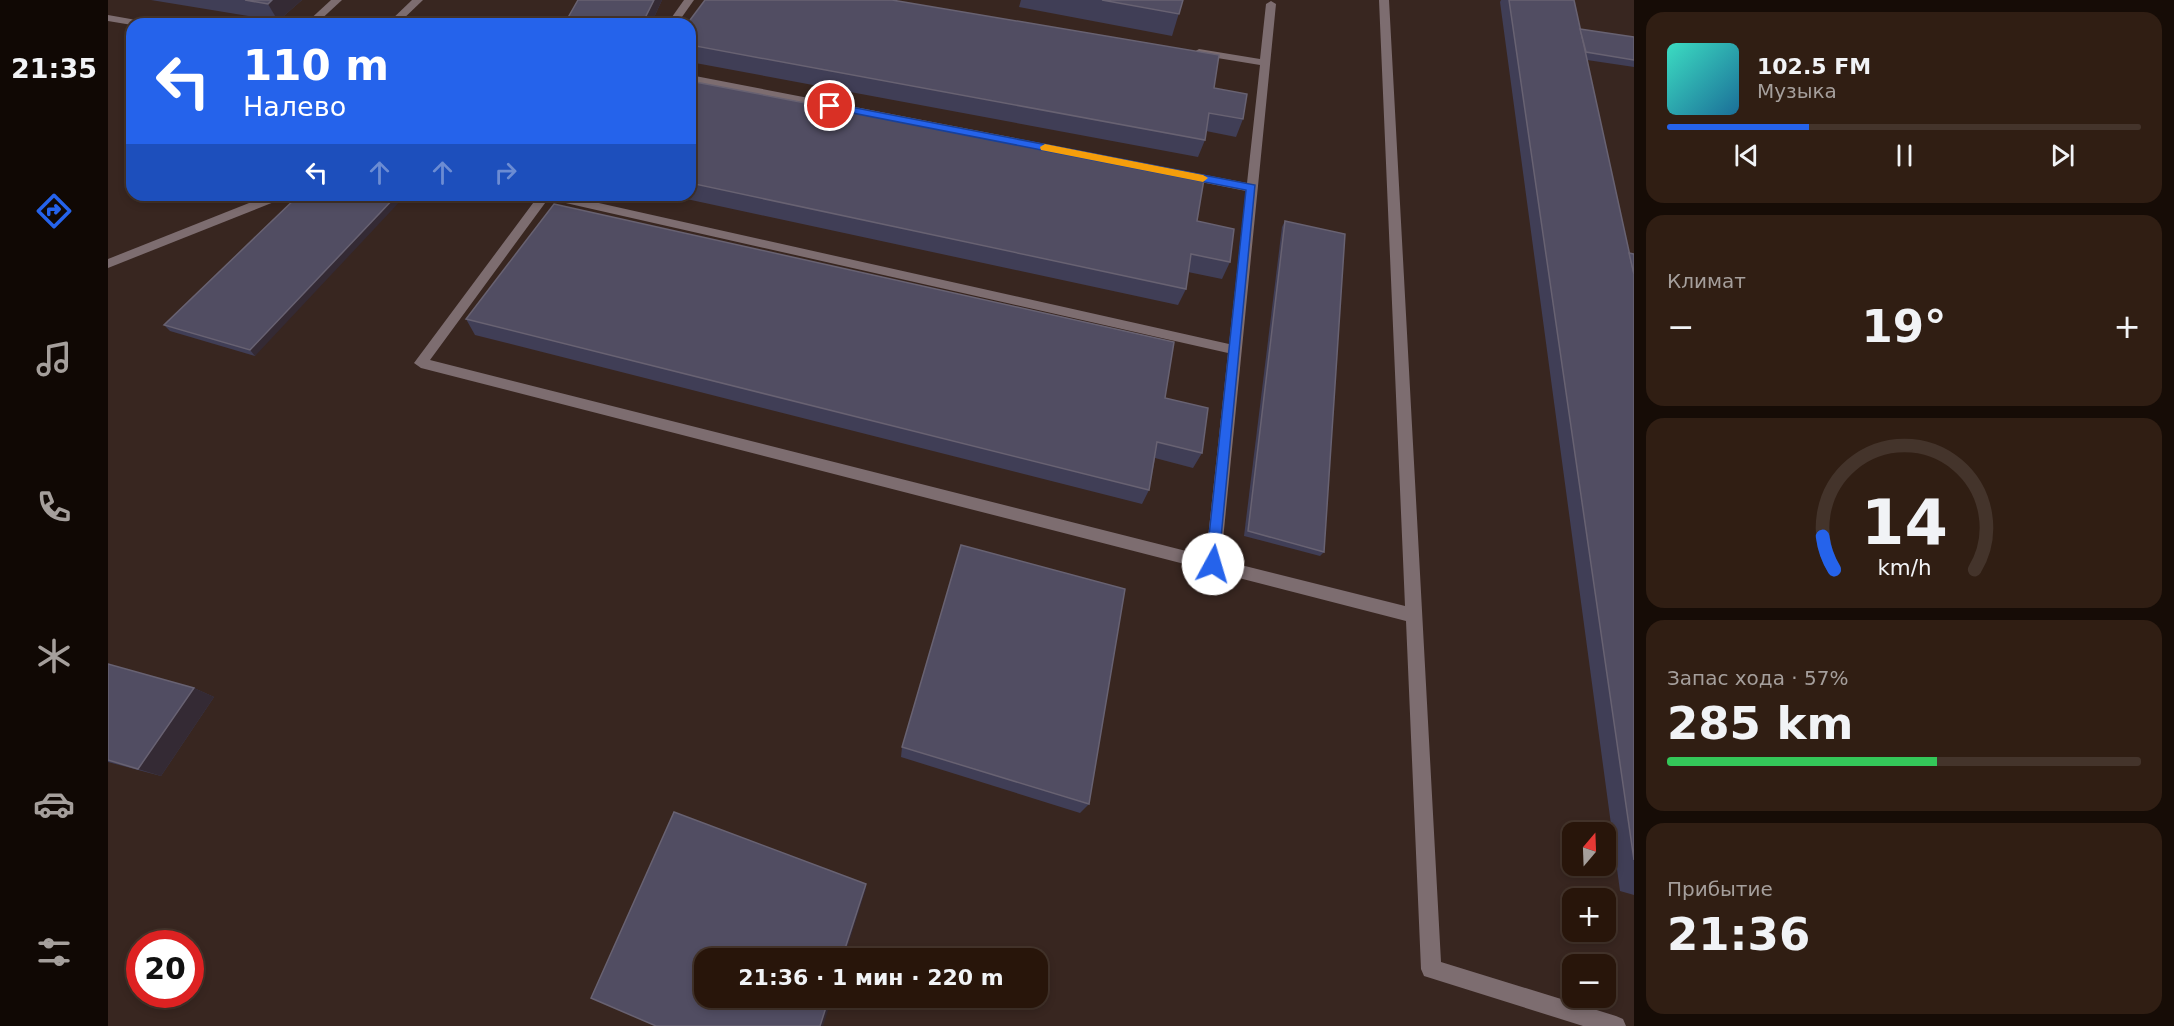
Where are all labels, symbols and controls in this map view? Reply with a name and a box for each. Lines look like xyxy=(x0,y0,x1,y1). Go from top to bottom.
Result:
text: 110 m xyxy=(243,41,389,90)
icon: left xyxy=(144,42,222,120)
text: 21:35 xyxy=(11,53,97,84)
text: 102.5 FM xyxy=(1757,54,1871,79)
text: Музыка xyxy=(1757,79,1837,103)
pin xyxy=(804,80,855,131)
icon: arrive xyxy=(813,89,846,122)
text: Налево xyxy=(243,91,346,122)
icon: previous xyxy=(1730,139,1763,172)
icon: pause xyxy=(1888,139,1921,172)
icon: next xyxy=(2046,139,2079,172)
icon: left xyxy=(300,156,333,189)
icon: ahead xyxy=(363,156,396,189)
icon: ahead xyxy=(426,156,459,189)
icon: right xyxy=(489,156,522,189)
icon: directions xyxy=(33,190,75,232)
text: Климат xyxy=(1667,269,1746,293)
text: 19° xyxy=(1861,300,1947,353)
text: − xyxy=(1667,307,1695,346)
text: + xyxy=(2113,307,2141,346)
icon: music xyxy=(33,338,75,380)
icon: phone xyxy=(33,486,75,528)
text: 14 xyxy=(1861,486,1947,559)
position arrow xyxy=(1181,532,1245,596)
text: km/h xyxy=(1877,555,1931,580)
icon: climate xyxy=(33,635,75,677)
text: Запас хода · 57% xyxy=(1667,666,1848,690)
text: 285 km xyxy=(1667,697,1853,750)
icon: car xyxy=(33,783,75,825)
north arrow xyxy=(1562,822,1616,876)
map controls xyxy=(1562,822,1616,1008)
text: Прибытие xyxy=(1667,877,1773,901)
button: + xyxy=(1562,888,1616,942)
text: 21:36 xyxy=(1667,908,1810,961)
speed limit sign: 20 xyxy=(126,930,204,1008)
icon: filters xyxy=(33,931,75,973)
button: − xyxy=(1562,954,1616,1008)
text: 21:36 · 1 мин · 220 m xyxy=(738,965,1004,990)

